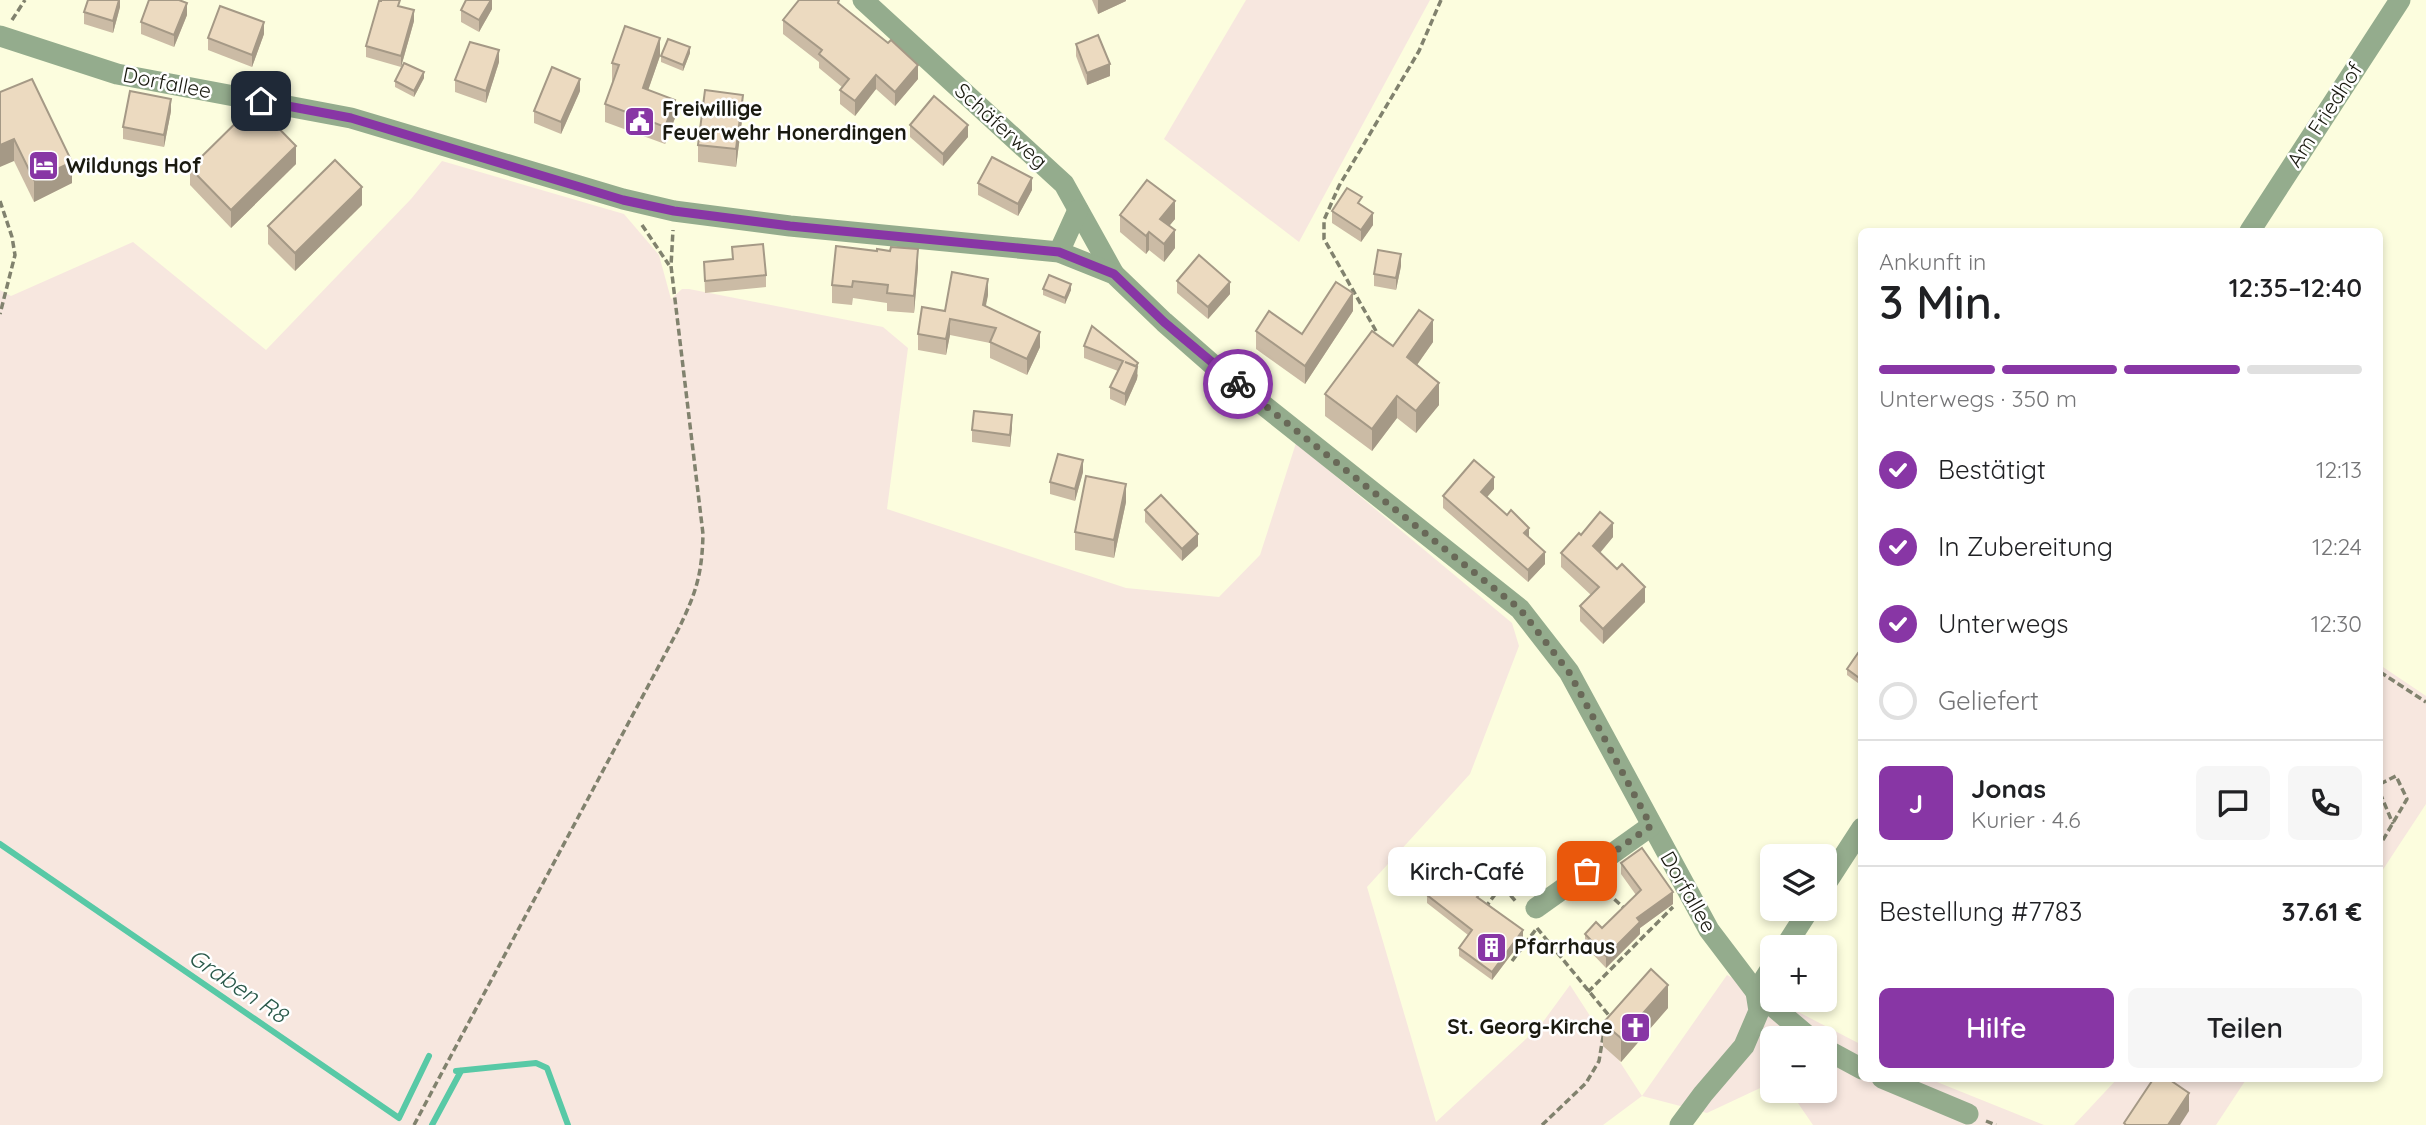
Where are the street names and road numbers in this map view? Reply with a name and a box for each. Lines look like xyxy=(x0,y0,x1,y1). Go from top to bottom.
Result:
street label: Am Friedhof xyxy=(2281,57,2368,172)
street label: Dorfallee xyxy=(121,61,214,103)
street label: Schäferweg xyxy=(950,77,1053,174)
street label: Dorfallee xyxy=(1655,846,1723,937)

